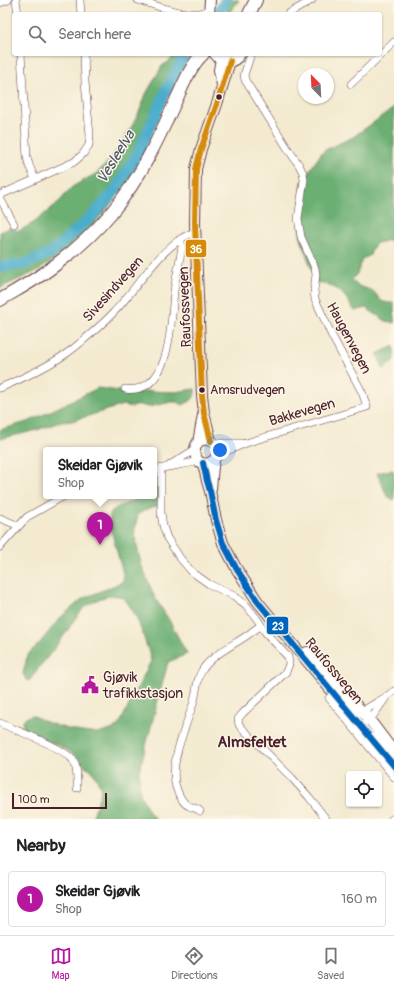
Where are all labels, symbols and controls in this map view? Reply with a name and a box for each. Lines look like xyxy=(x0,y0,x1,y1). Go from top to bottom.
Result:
search box xyxy=(12,12,382,56)
icon: search xyxy=(26,23,48,45)
text: Search here xyxy=(58,25,131,44)
north arrow xyxy=(298,68,334,104)
unlabelled marker xyxy=(214,92,224,102)
water label: Vesleelva xyxy=(93,126,140,187)
line badge: 36 xyxy=(185,239,207,258)
text: 36 xyxy=(190,243,203,256)
street label: Sivesindvegen xyxy=(79,253,147,325)
street label: Raufossvegen xyxy=(175,266,195,348)
street label: Haugenvegen xyxy=(323,299,375,377)
place label: Amsrudvegen xyxy=(210,382,285,398)
marker: Amsrudvegen xyxy=(197,385,207,395)
street label: Bakkevegen xyxy=(267,394,337,430)
your location xyxy=(210,440,230,460)
popup xyxy=(43,447,157,499)
text: Skeidar Gjøvik xyxy=(57,456,143,475)
text: Shop xyxy=(57,475,84,491)
pin: 1 xyxy=(87,512,113,545)
line badge: 23 xyxy=(266,616,289,635)
text: 23 xyxy=(272,620,284,633)
street label: Raufossvegen xyxy=(301,634,367,708)
place label: Gjøvik trafikkstasjon xyxy=(102,669,183,702)
public building icon: Gjøvik trafikkstasjon xyxy=(80,675,100,695)
district label: Almsfeltet xyxy=(218,733,287,752)
map controls xyxy=(346,771,382,807)
button: locate xyxy=(346,771,382,807)
scale bar xyxy=(12,791,107,810)
text: 100 m xyxy=(18,793,49,806)
text: Nearby xyxy=(16,835,65,856)
text: Skeidar Gjøvik xyxy=(55,882,140,901)
text: 1 xyxy=(27,891,33,907)
text: 160 m xyxy=(341,891,377,907)
text: Shop xyxy=(55,901,82,917)
tab: Map xyxy=(50,945,72,982)
tab: Directions xyxy=(171,945,218,982)
tab: Saved xyxy=(317,945,344,982)

